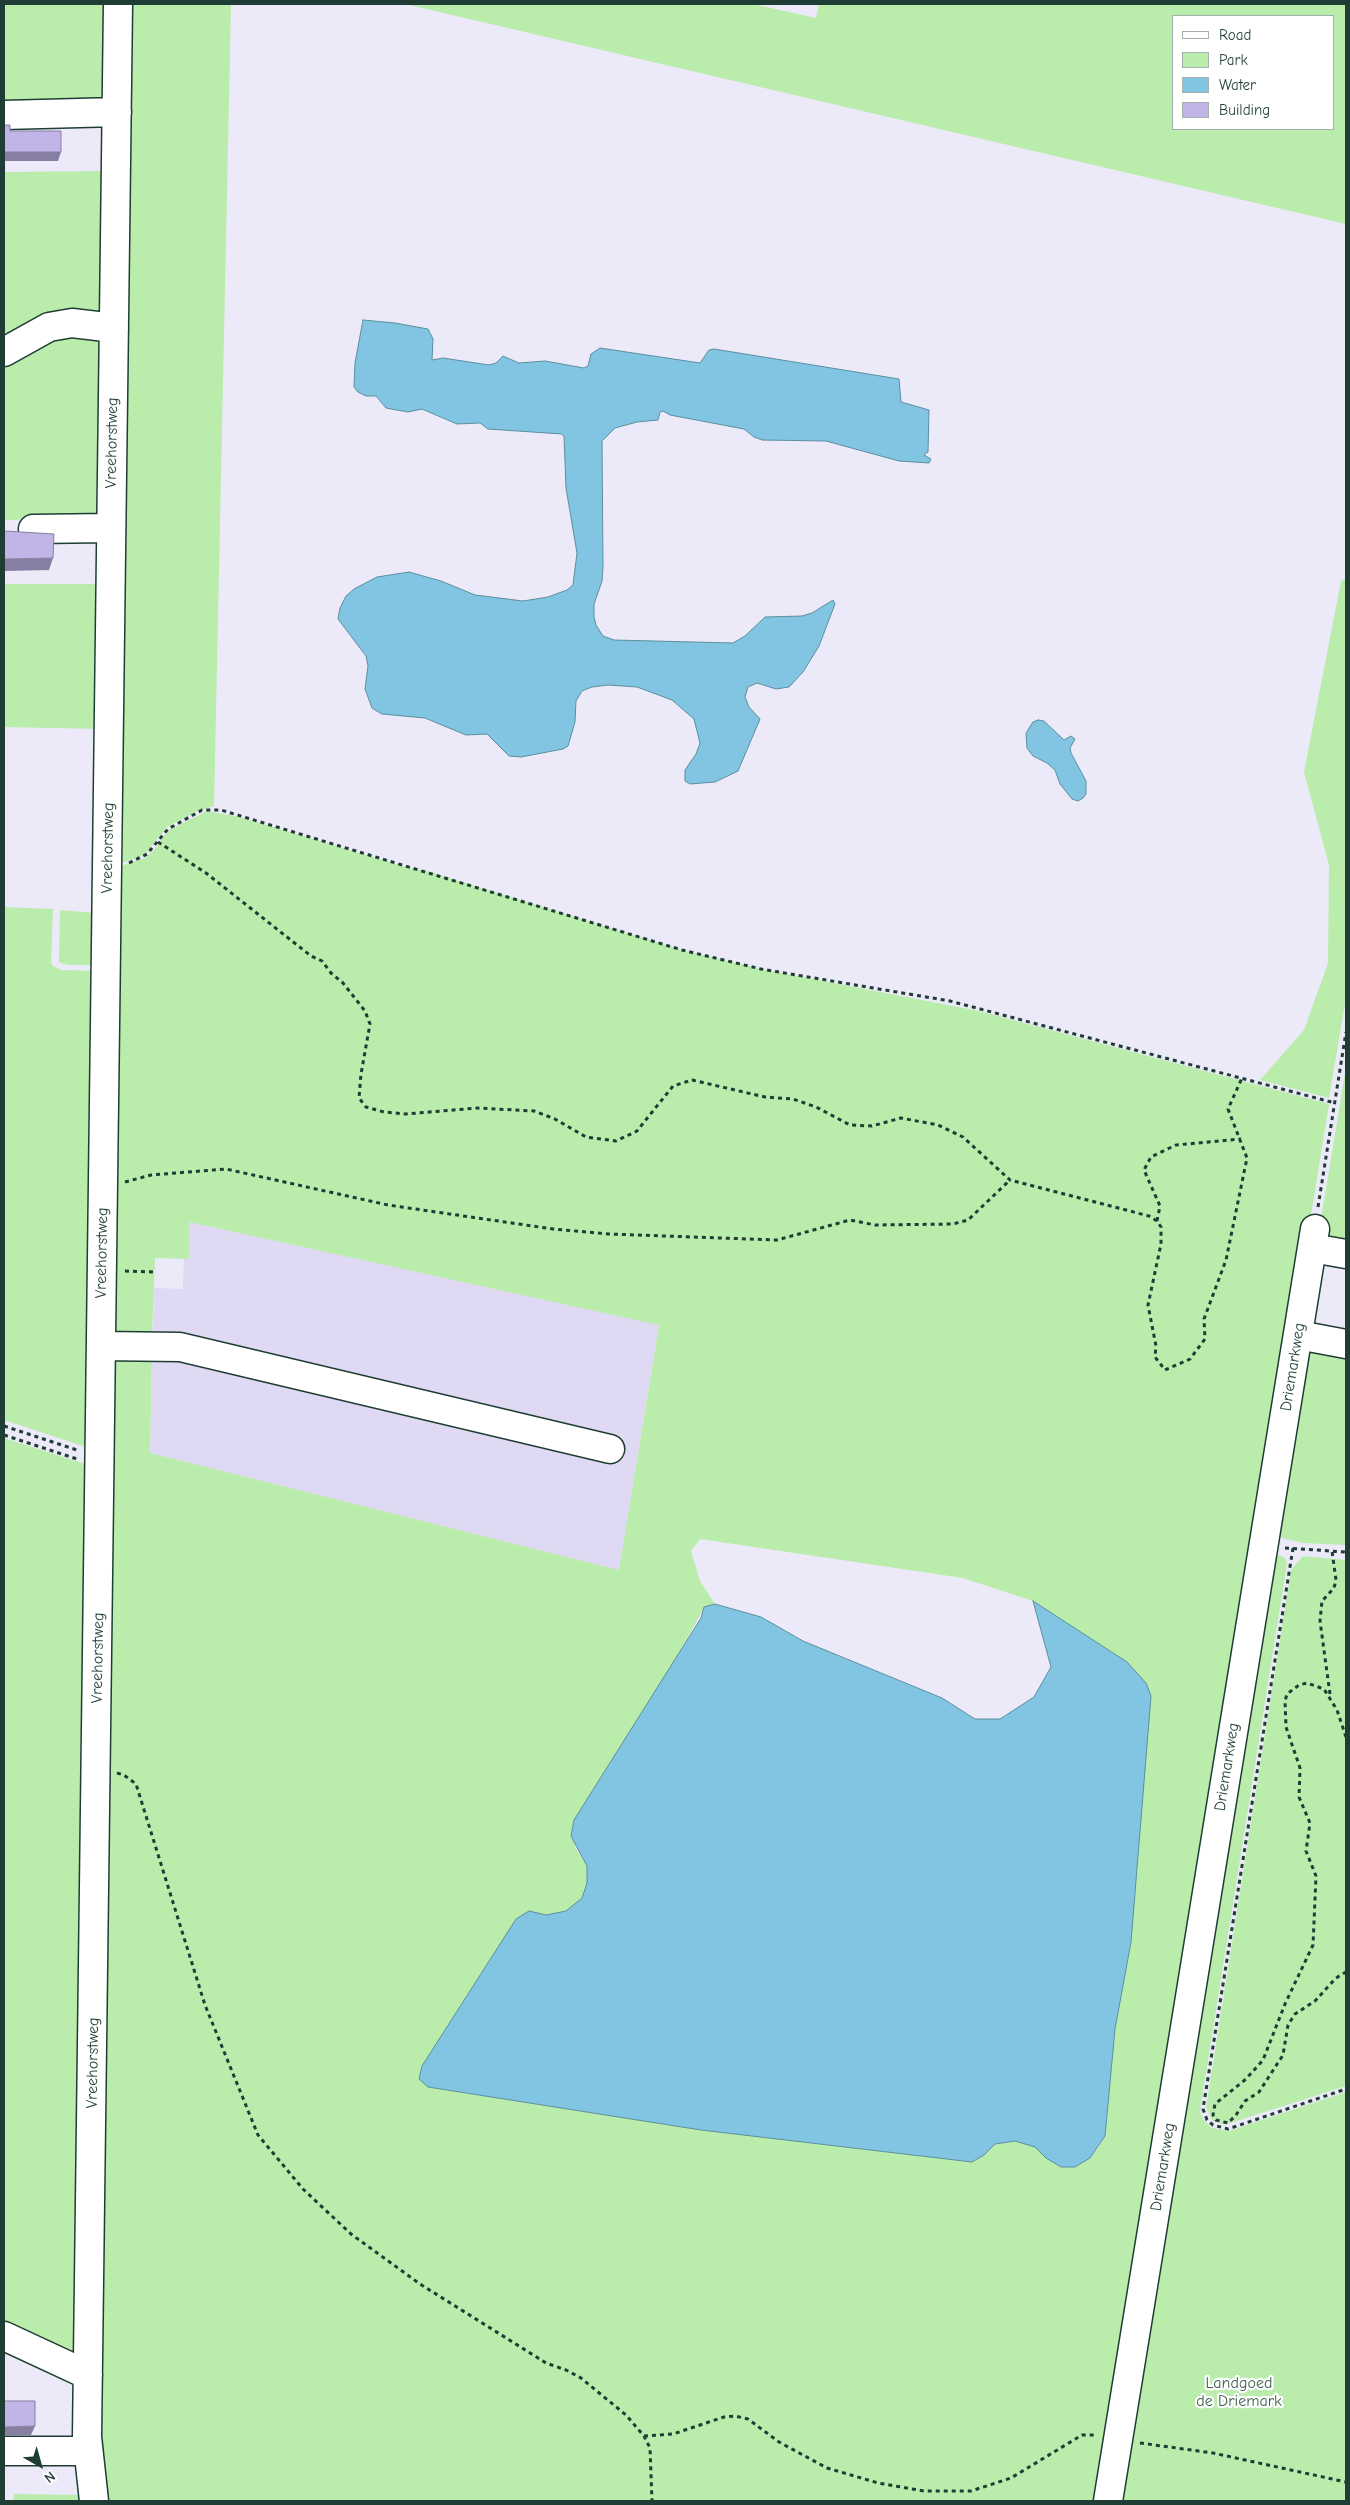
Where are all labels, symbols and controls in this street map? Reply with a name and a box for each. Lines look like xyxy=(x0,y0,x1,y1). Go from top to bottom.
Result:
legend xyxy=(1172,15,1335,130)
text: Road xyxy=(1219,26,1251,44)
text: Park xyxy=(1219,51,1248,69)
text: Water xyxy=(1219,76,1256,94)
text: Building xyxy=(1219,101,1270,119)
street label: Vreehorstweg xyxy=(102,397,122,489)
street label: Vreehorstweg xyxy=(98,802,118,894)
street label: Vreehorstweg xyxy=(92,1207,112,1299)
street label: Driemarkweg xyxy=(1277,1321,1309,1413)
street label: Vreehorstweg xyxy=(88,1612,108,1704)
street label: Driemarkweg xyxy=(1211,1721,1243,1813)
street label: Vreehorstweg xyxy=(83,2017,103,2109)
street label: Driemarkweg xyxy=(1147,2121,1179,2213)
park label: Landgoed de Driemark xyxy=(1196,2373,1282,2411)
north arrow xyxy=(15,2440,65,2490)
text: N xyxy=(41,2468,58,2487)

